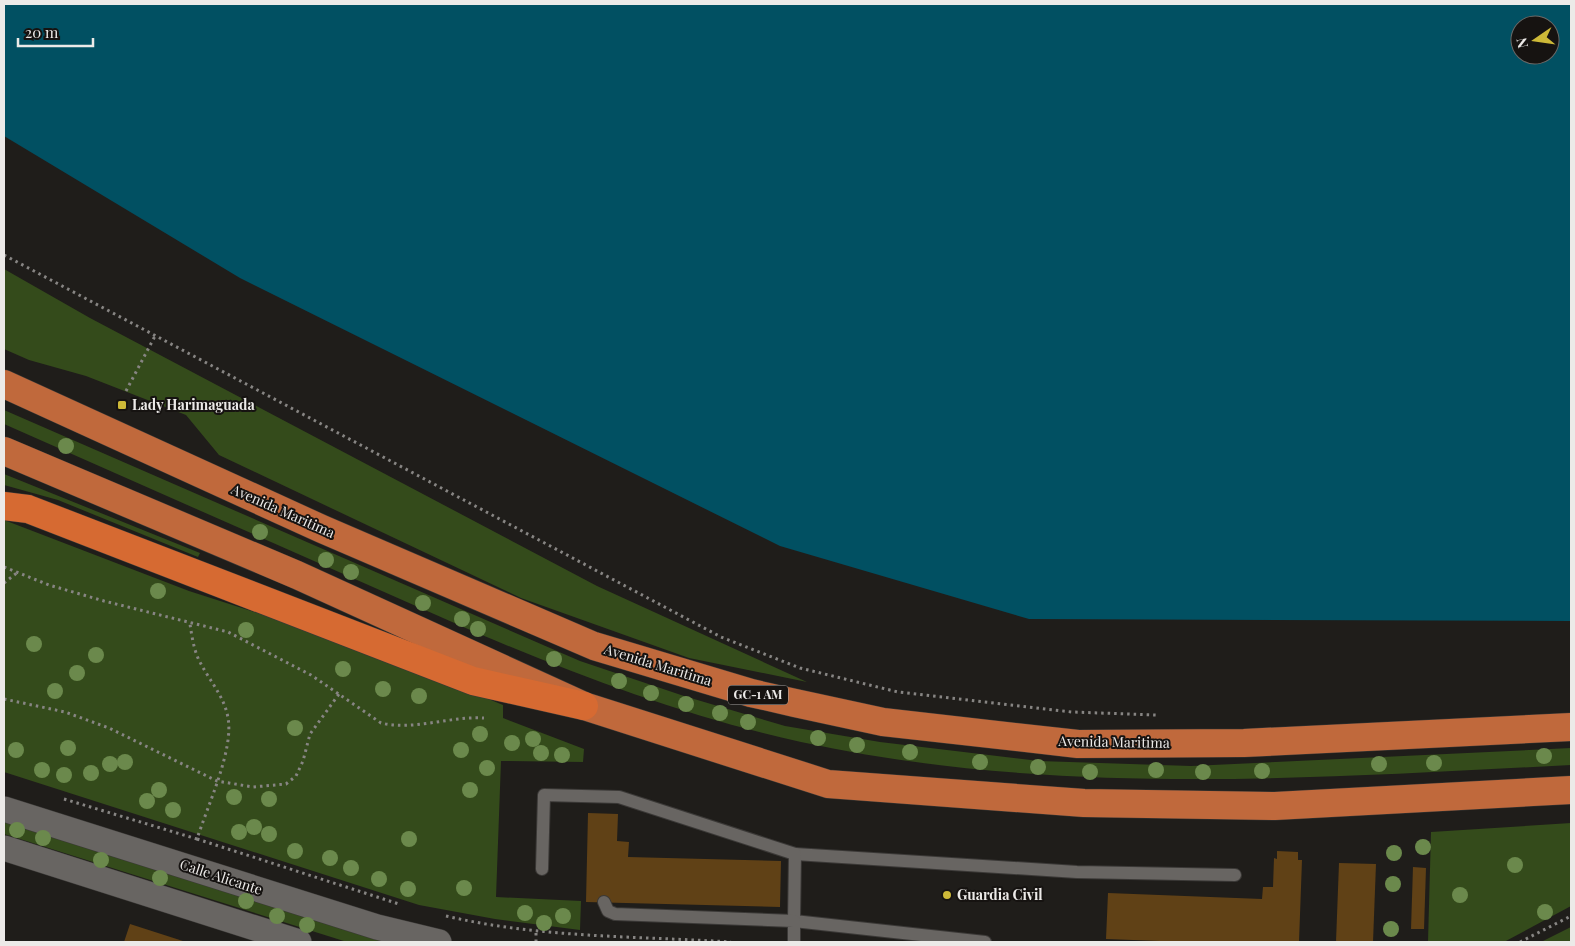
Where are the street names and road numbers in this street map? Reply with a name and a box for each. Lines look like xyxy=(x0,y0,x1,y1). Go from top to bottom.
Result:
street label: Avenida Maritima xyxy=(228,479,338,542)
street label: Avenida Maritima xyxy=(601,639,714,690)
road number: GC-1 AM xyxy=(728,686,788,704)
street label: Avenida Maritima xyxy=(1057,731,1170,752)
street label: Calle Alicante xyxy=(177,854,265,899)

